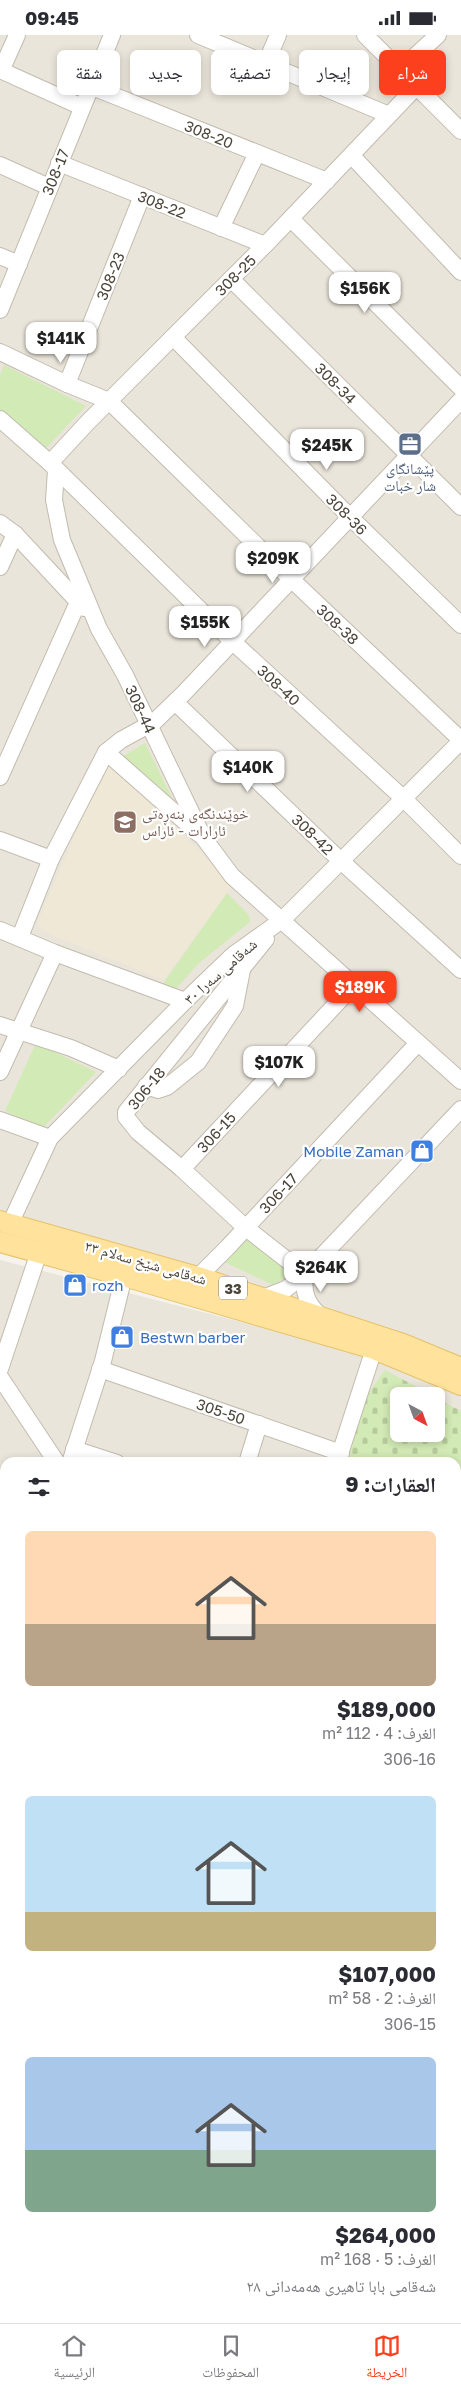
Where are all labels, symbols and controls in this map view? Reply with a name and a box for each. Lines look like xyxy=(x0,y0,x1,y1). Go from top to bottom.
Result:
text: 09:45 xyxy=(25,6,79,29)
chip: شقة xyxy=(57,50,120,95)
chip: جديد xyxy=(130,50,201,95)
chip: تصفية xyxy=(211,50,289,95)
chip: إيجار xyxy=(299,50,369,95)
chip: شراء xyxy=(379,50,446,95)
street label: 308-20 xyxy=(182,116,236,152)
street label: 308-17 xyxy=(38,146,72,198)
street label: 308-22 xyxy=(135,186,189,222)
street label: 308-23 xyxy=(92,249,128,303)
street label: 308-25 xyxy=(211,251,259,299)
pin: $156K xyxy=(330,271,400,314)
text: $156K xyxy=(340,278,390,298)
pin: $141K xyxy=(26,321,96,364)
text: $141K xyxy=(37,328,85,348)
street label: 308-34 xyxy=(312,359,360,407)
pin: $245K xyxy=(292,429,362,471)
office icon: پێشانگای شار خبات xyxy=(397,431,423,457)
text: $245K xyxy=(301,435,353,455)
place label: پێشانگای شار خبات xyxy=(384,459,436,495)
street label: 308-36 xyxy=(323,490,371,538)
pin: $209K xyxy=(238,541,308,584)
text: $209K xyxy=(247,548,299,568)
street label: 308-38 xyxy=(313,600,363,648)
pin: $155K xyxy=(170,605,240,648)
text: $155K xyxy=(180,612,230,632)
street label: 308-40 xyxy=(254,661,304,709)
street label: 308-44 xyxy=(122,682,160,736)
pin: $140K xyxy=(213,751,283,793)
text: $140K xyxy=(223,757,273,777)
place label: خوێندنگەی بنەڕەتی ئارارات - ئاراس xyxy=(142,804,249,841)
school or university icon: خوێندنگەی بنەڕەتی ئارارات - ئاراس xyxy=(112,809,138,835)
street label: 308-42 xyxy=(288,810,338,858)
street label: شەقامی سەرا ٣٠ xyxy=(180,934,262,1009)
pin: $189K xyxy=(325,971,395,1013)
text: $189K xyxy=(335,977,385,997)
pin: $107K xyxy=(244,1045,314,1088)
text: $107K xyxy=(254,1052,304,1072)
street label: 306-18 xyxy=(123,1063,169,1113)
street label: 306-15 xyxy=(193,1108,239,1156)
shop icon: Mobile Zaman xyxy=(409,1138,435,1164)
place label: Mobile Zaman xyxy=(303,1142,404,1160)
street label: 306-17 xyxy=(255,1169,301,1217)
street label: شەقامی شێخ سەلام ٣٣ xyxy=(83,1236,209,1290)
pin: $264K xyxy=(286,1251,356,1293)
text: $264K xyxy=(295,1257,347,1277)
shop icon: rozh xyxy=(62,1272,88,1298)
place label: rozh xyxy=(92,1276,124,1294)
road number: 33 xyxy=(219,1277,247,1299)
shop icon: Bestwn barber xyxy=(109,1324,135,1350)
place label: Bestwn barber xyxy=(140,1328,245,1346)
north arrow xyxy=(390,1387,445,1443)
map controls xyxy=(390,1387,445,1442)
street label: 305-50 xyxy=(194,1394,248,1428)
text: العقارات: 9 xyxy=(345,1471,436,1497)
icon: filters xyxy=(25,1473,53,1501)
icon: home xyxy=(186,1563,276,1653)
text: $189,000 xyxy=(337,1696,436,1722)
text: الغرف: 4 · 112 m² xyxy=(322,1723,436,1743)
text: 306-16 xyxy=(384,1749,436,1769)
icon: home xyxy=(186,1828,276,1918)
text: $107,000 xyxy=(338,1961,436,1987)
text: الغرف: 2 · 58 m² xyxy=(328,1988,436,2008)
text: 306-15 xyxy=(384,2014,436,2034)
icon: home xyxy=(186,2090,276,2180)
text: $264,000 xyxy=(335,2222,436,2248)
text: الغرف: 5 · 168 m² xyxy=(320,2249,436,2269)
text: شەقامی بابا تاهیری هەمەدانی ٢٨ xyxy=(246,2276,436,2296)
tab: الرئيسية xyxy=(54,2332,95,2386)
tab: المحفوظات xyxy=(202,2332,259,2386)
tab: الخريطة xyxy=(366,2332,407,2386)

